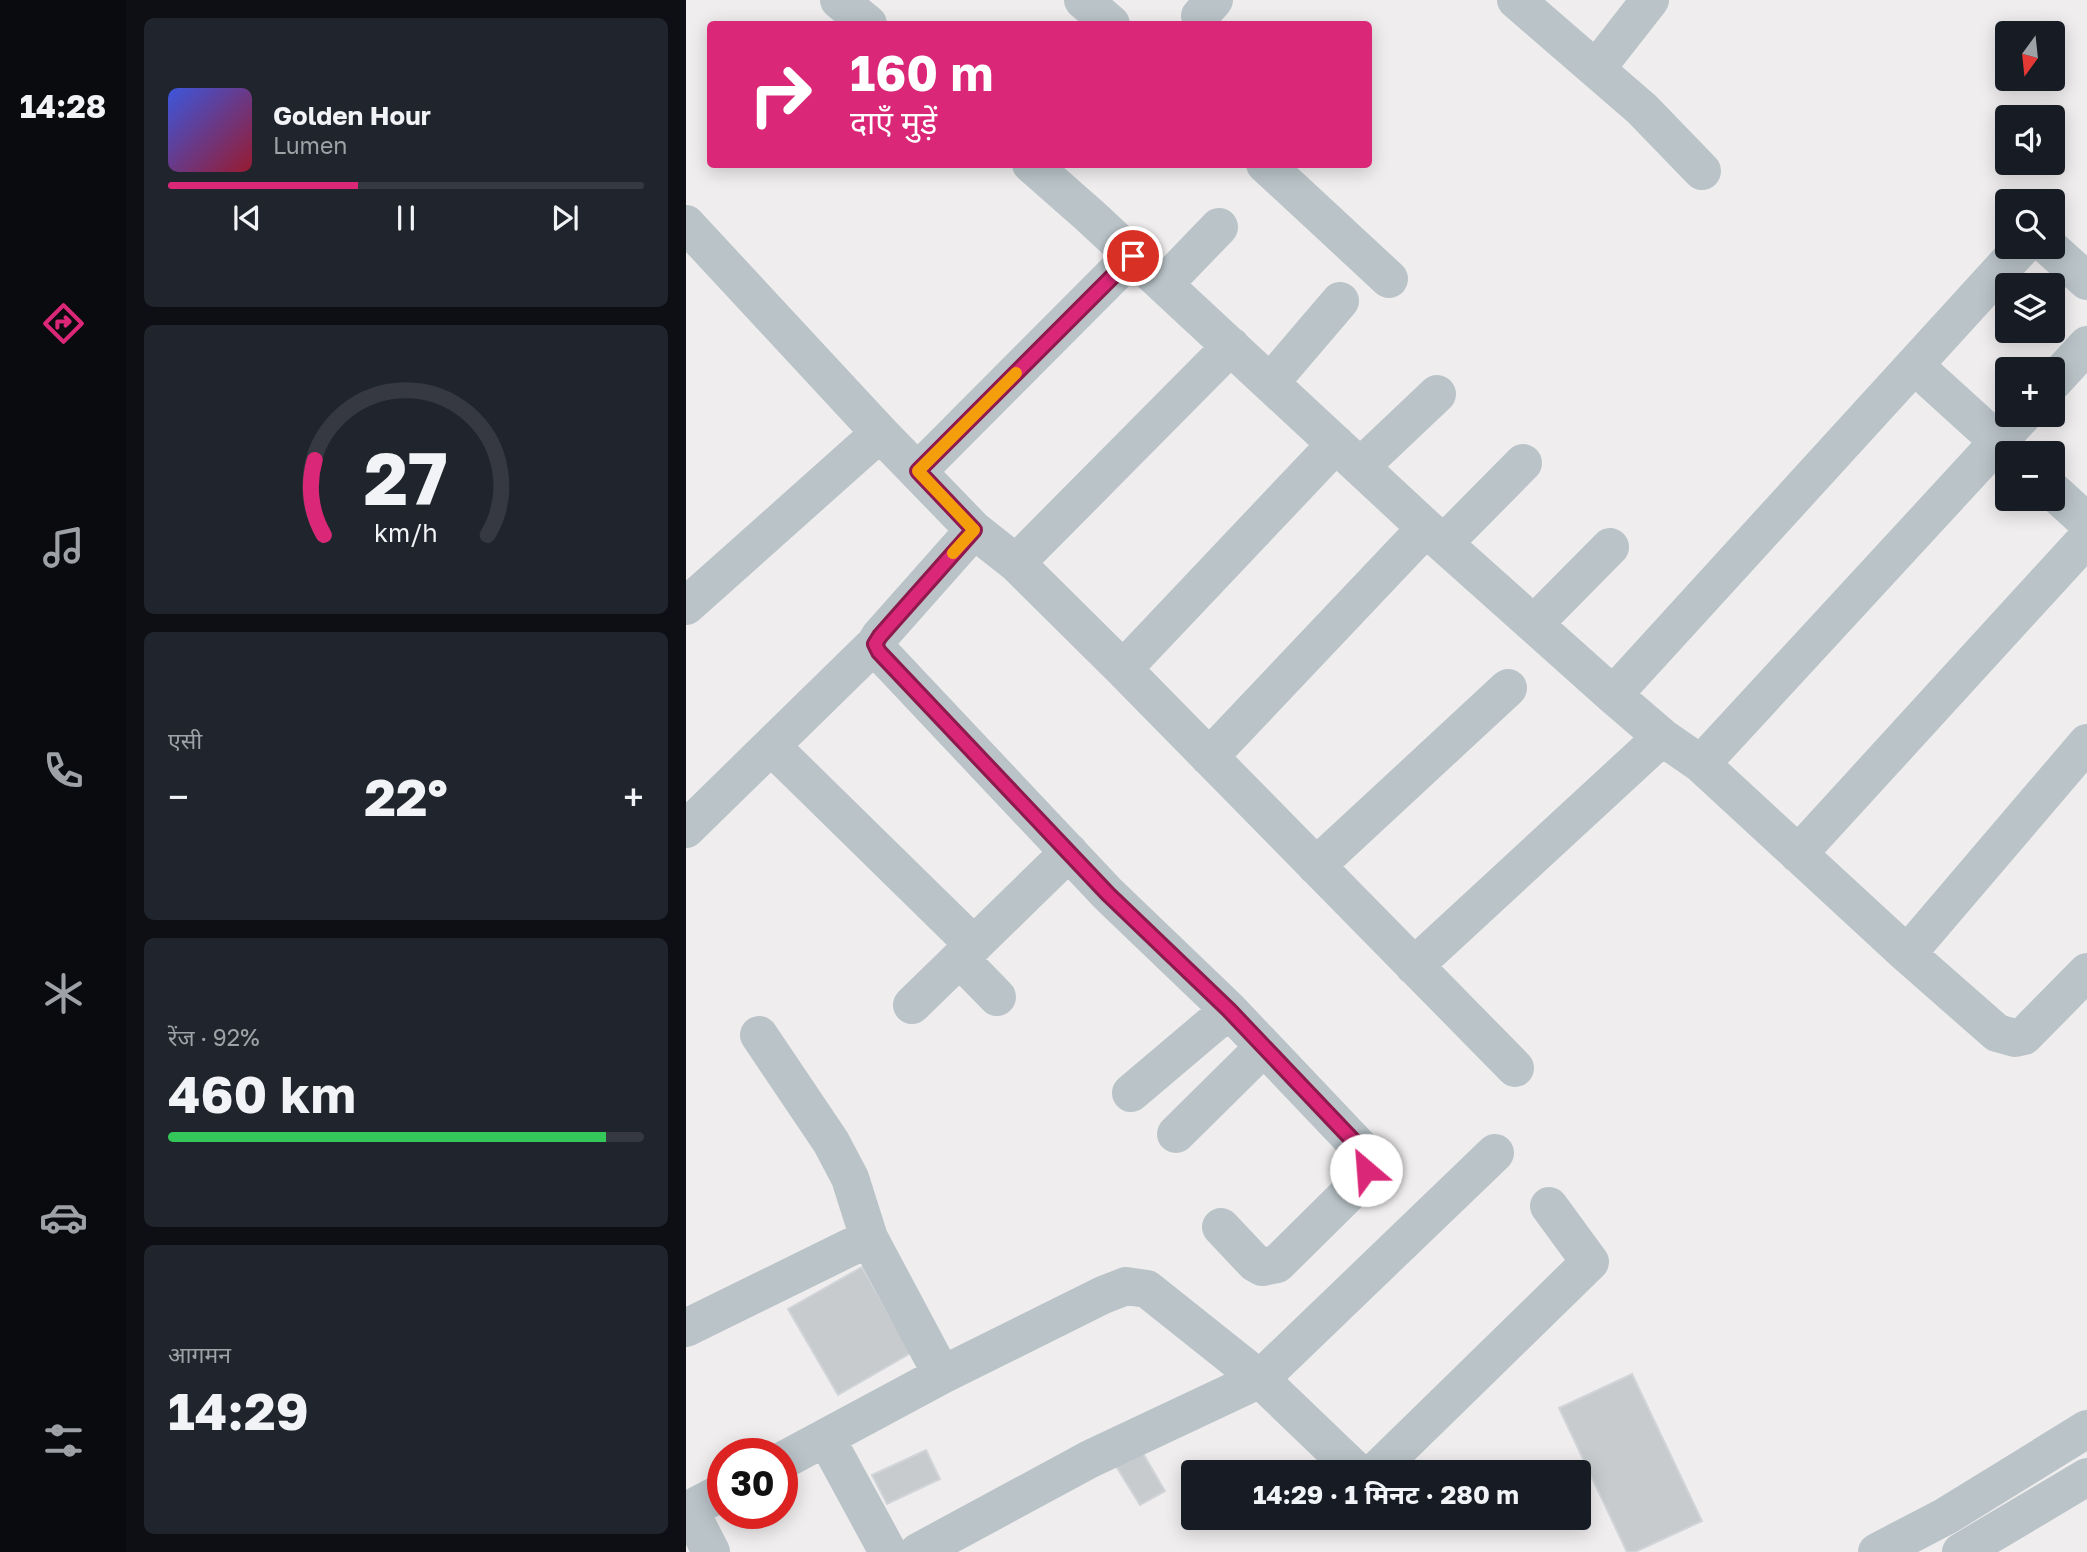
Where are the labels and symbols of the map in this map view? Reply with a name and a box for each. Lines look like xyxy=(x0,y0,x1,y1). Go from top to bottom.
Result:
north arrow xyxy=(1995,21,2065,91)
pin xyxy=(1103,226,1163,286)
position arrow xyxy=(1329,1133,1403,1207)
speed limit sign: 30 xyxy=(707,1438,798,1529)

